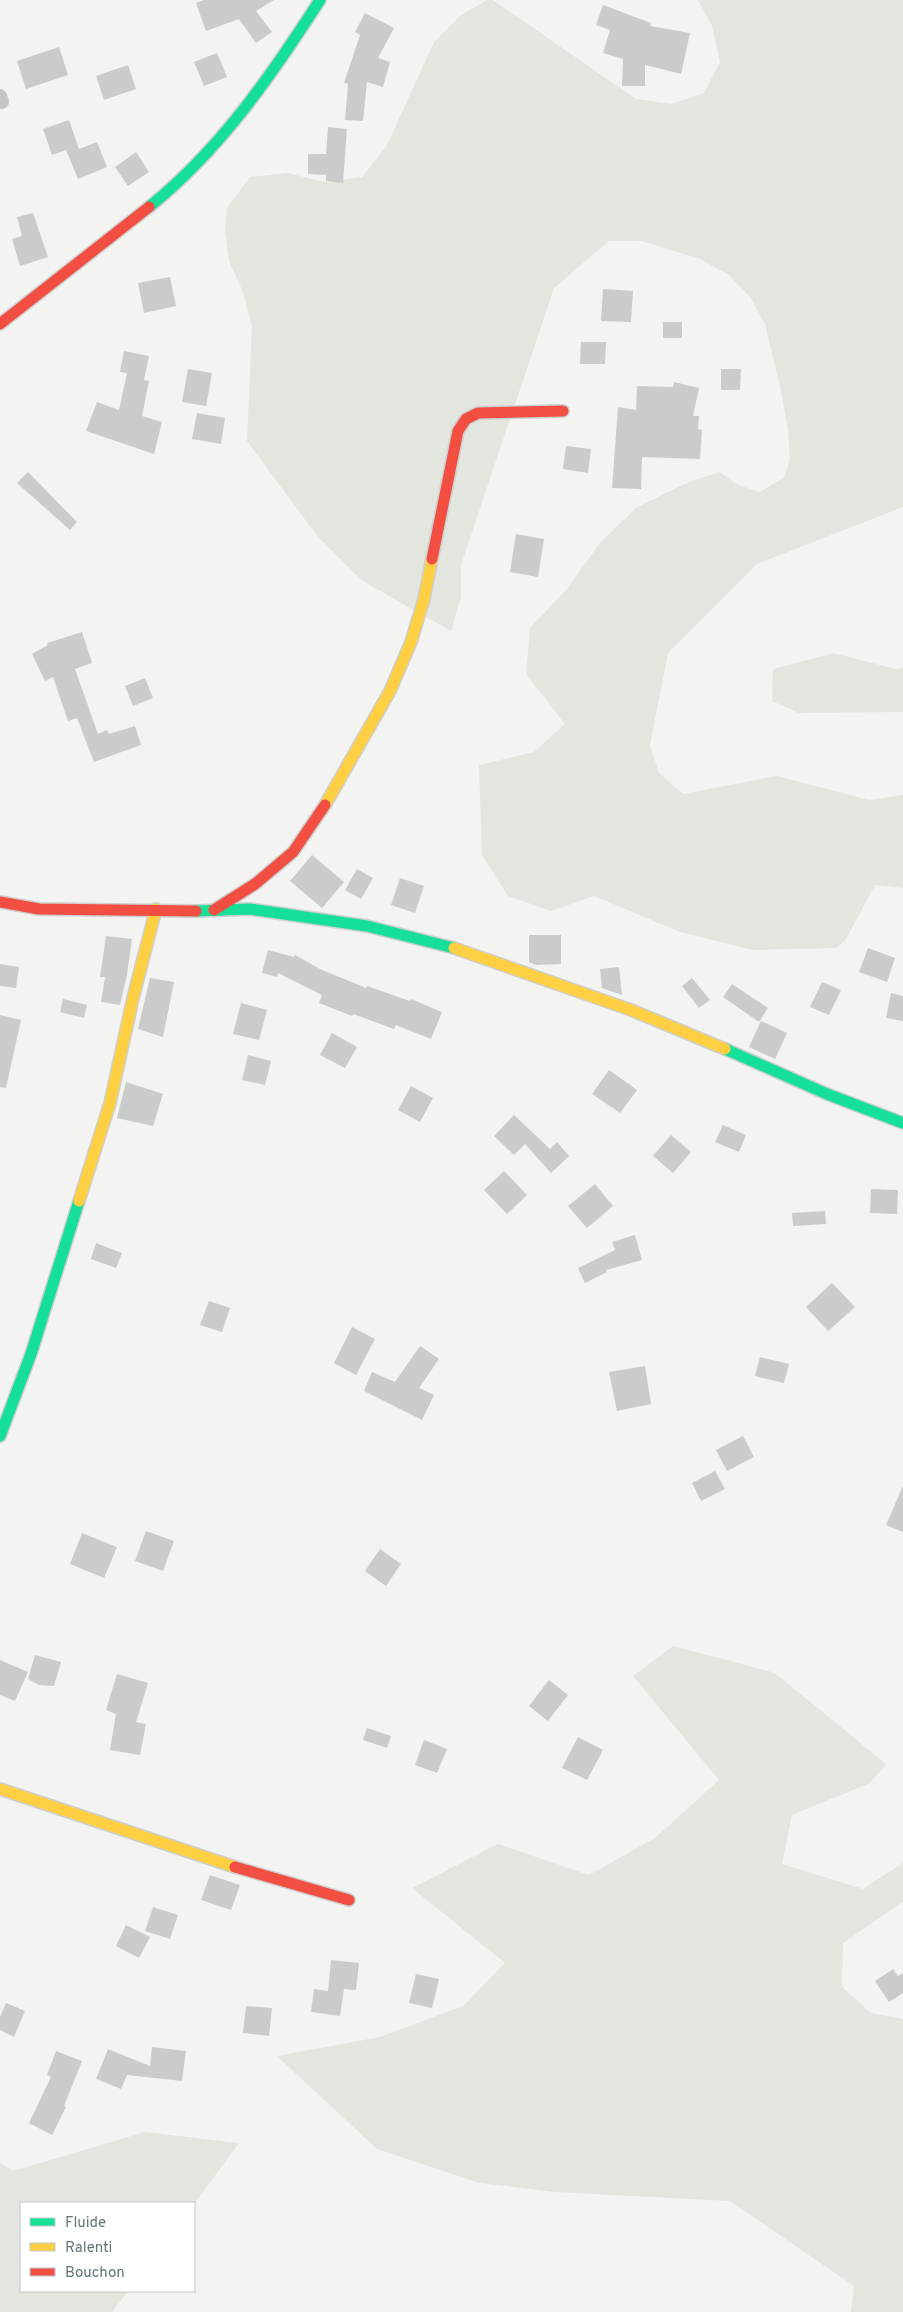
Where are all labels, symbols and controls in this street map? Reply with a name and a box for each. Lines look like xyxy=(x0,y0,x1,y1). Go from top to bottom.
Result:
legend xyxy=(20,2202,195,2292)
text: Fluide xyxy=(65,2214,106,2233)
text: Ralenti xyxy=(65,2239,112,2258)
text: Bouchon xyxy=(65,2264,125,2283)

